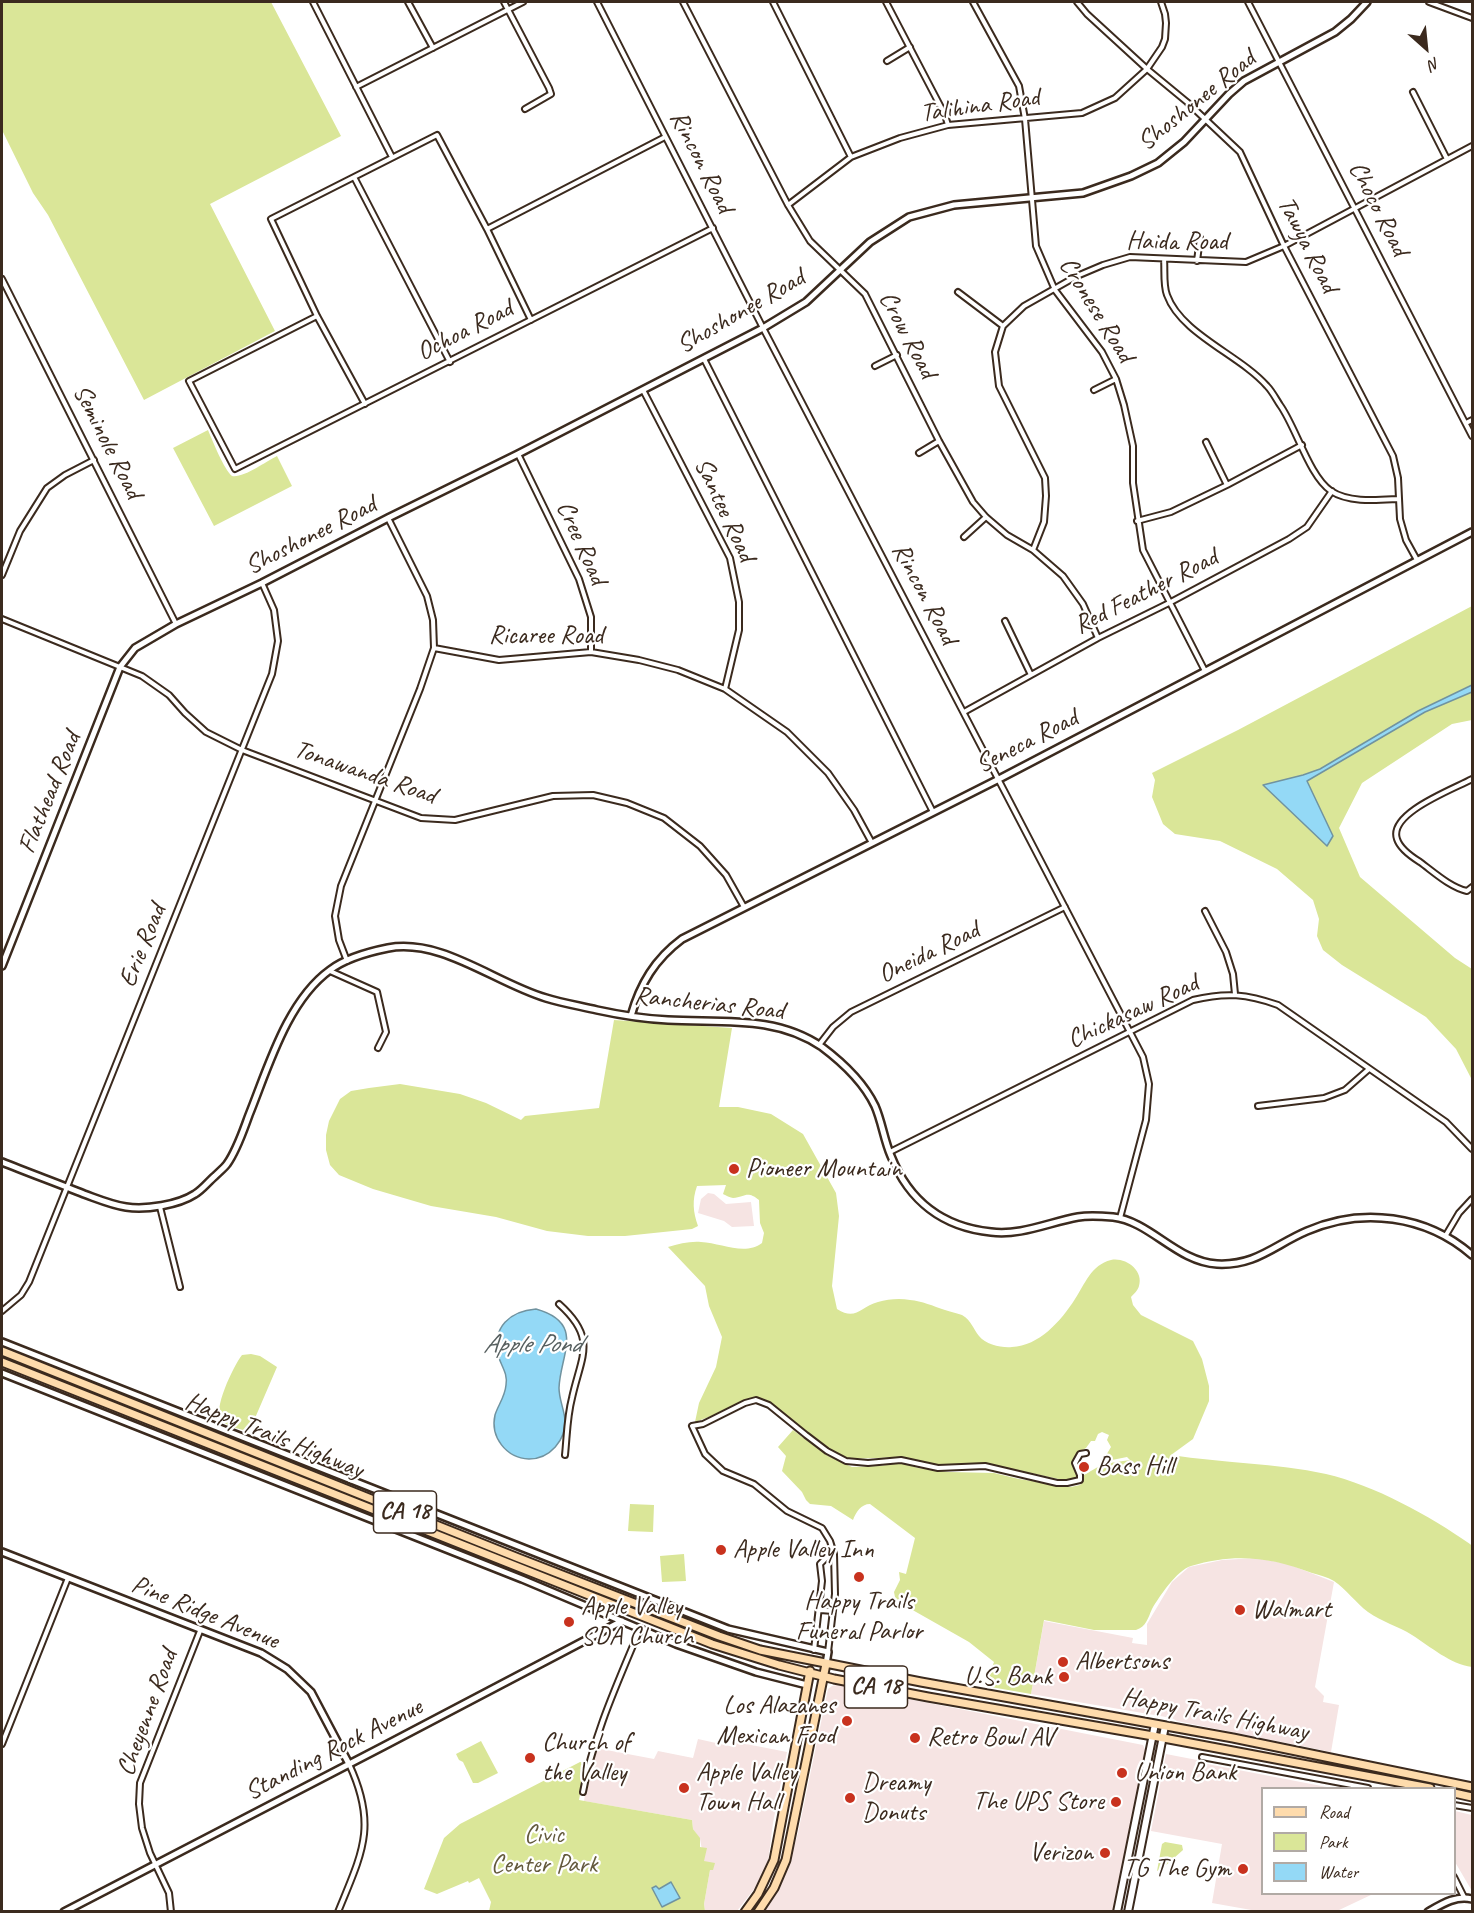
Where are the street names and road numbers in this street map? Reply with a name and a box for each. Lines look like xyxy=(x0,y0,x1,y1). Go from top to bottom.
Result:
street label: Shoshonee Road xyxy=(1132,44,1262,158)
street label: Talihina Road xyxy=(919,82,1041,130)
street label: Rincon Road xyxy=(662,106,740,218)
street label: Choco Road xyxy=(1341,157,1415,261)
street label: Tawya Road xyxy=(1270,192,1344,298)
street label: Haida Road xyxy=(1126,226,1228,258)
street label: Cronese Road xyxy=(1051,252,1141,368)
street label: Shoshonee Road xyxy=(671,263,811,361)
street label: Crow Road xyxy=(871,286,943,384)
street label: Ochoa Road xyxy=(412,294,518,368)
street label: Seminole Road xyxy=(65,380,149,504)
street label: Santee Road xyxy=(686,453,762,567)
street label: Shoshonee Road xyxy=(240,490,382,582)
street label: Cree Road xyxy=(549,496,613,590)
street label: Rincon Road xyxy=(884,538,964,650)
street label: Red Feather Road xyxy=(1069,542,1223,642)
street label: Ricaree Road xyxy=(489,620,603,652)
street label: Seneca Road xyxy=(971,703,1083,781)
street label: Flathead Road xyxy=(12,728,88,858)
street label: Tonawanda Road xyxy=(290,734,440,812)
street label: Erie Road xyxy=(112,900,174,992)
street label: Oneida Road xyxy=(873,915,985,991)
street label: Chickasaw Road xyxy=(1063,968,1203,1056)
street label: Rancherias Road xyxy=(633,981,785,1027)
street label: Happy Trails Highway xyxy=(180,1386,368,1486)
road number: CA 18 xyxy=(374,1491,436,1533)
street label: Pine Ridge Avenue xyxy=(127,1569,283,1657)
street label: Cheyenne Road xyxy=(111,1646,185,1780)
road number: CA 18 xyxy=(844,1666,908,1708)
street label: Happy Trails Highway xyxy=(1119,1682,1311,1748)
street label: Standing Rock Avenue xyxy=(240,1692,428,1808)

